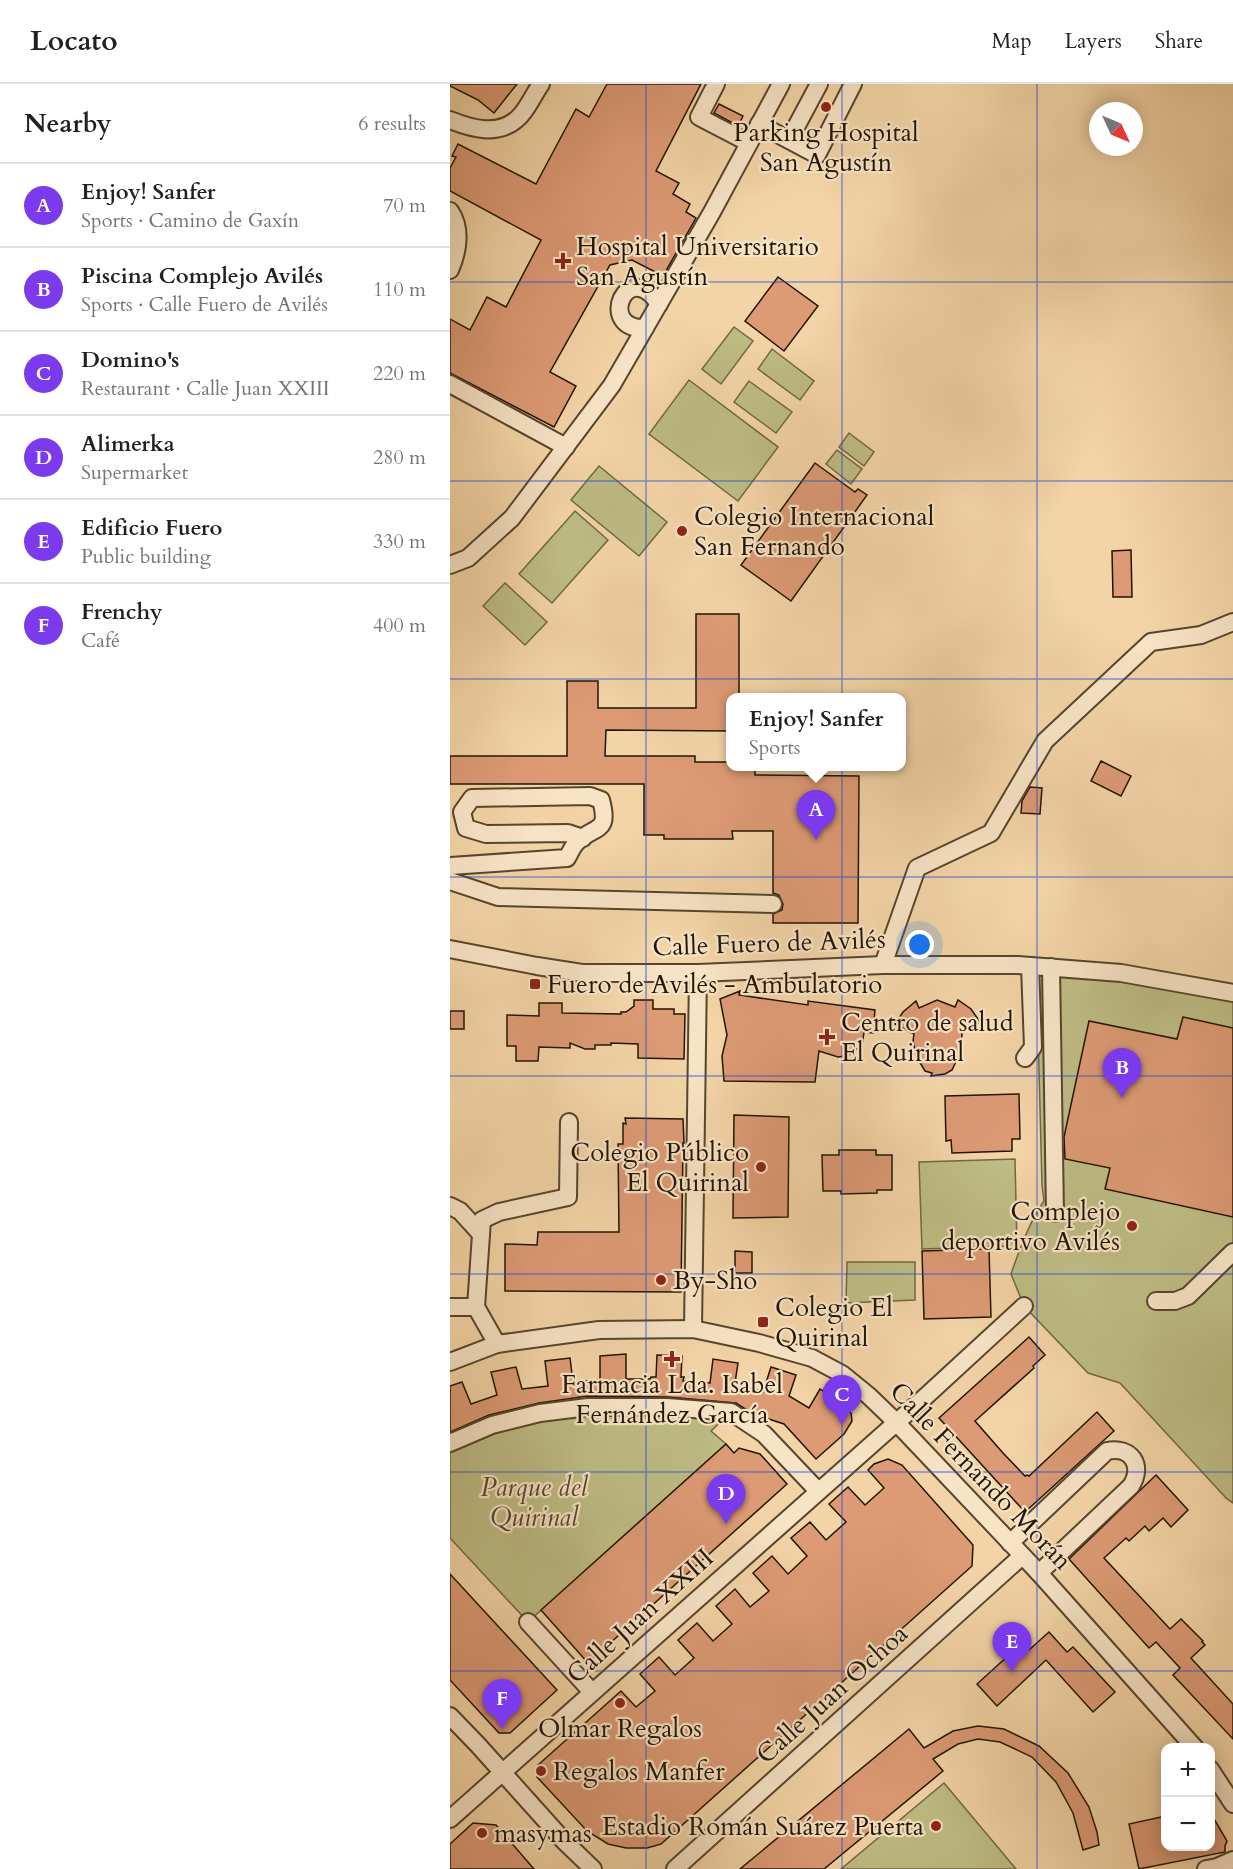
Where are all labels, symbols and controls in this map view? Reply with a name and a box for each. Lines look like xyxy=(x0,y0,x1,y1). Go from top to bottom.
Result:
text: Locato xyxy=(30,22,118,60)
text: Map xyxy=(992,27,1032,56)
text: Layers xyxy=(1065,27,1122,56)
text: Share xyxy=(1155,27,1203,56)
marker: Parking Hospital San Agustín xyxy=(819,100,833,114)
north arrow xyxy=(1089,102,1143,156)
text: Nearby xyxy=(24,106,112,141)
text: 6 results xyxy=(358,110,426,137)
place label: Parking Hospital San Agustín xyxy=(733,115,919,180)
text: Enjoy! Sanfer xyxy=(81,177,216,207)
text: A xyxy=(36,192,51,219)
text: 70 m xyxy=(383,192,426,219)
text: Sports · Camino de Gaxín xyxy=(81,207,299,234)
place label: Hospital Universitario San Agustín xyxy=(576,229,819,294)
marker: Hospital Universitario San Agustín xyxy=(554,252,572,270)
text: Piscina Complejo Avilés xyxy=(81,261,323,291)
text: B xyxy=(36,276,51,303)
text: 110 m xyxy=(373,276,426,303)
text: Sports · Calle Fuero de Avilés xyxy=(81,291,328,318)
text: Domino's xyxy=(81,345,179,375)
text: C xyxy=(36,360,51,387)
text: 220 m xyxy=(373,360,426,387)
text: Restaurant · Calle Juan XXIII xyxy=(81,375,330,402)
text: Alimerka xyxy=(81,429,175,459)
text: D xyxy=(35,444,52,471)
text: 280 m xyxy=(373,444,426,471)
text: Supermarket xyxy=(81,459,188,486)
place label: Colegio Internacional San Fernando xyxy=(694,499,935,564)
text: Edificio Fuero xyxy=(81,513,222,543)
marker: Colegio Internacional San Fernando xyxy=(675,524,689,538)
text: E xyxy=(37,528,50,555)
text: 330 m xyxy=(373,528,426,555)
text: Public building xyxy=(81,543,211,570)
text: Frenchy xyxy=(81,597,162,627)
text: F xyxy=(38,612,49,639)
text: 400 m xyxy=(373,612,426,639)
text: Café xyxy=(81,627,120,654)
popup xyxy=(726,693,906,771)
text: Enjoy! Sanfer xyxy=(749,704,883,734)
text: Sports xyxy=(749,734,800,761)
pin: A xyxy=(796,790,836,840)
street label: Calle Fuero de Avilés xyxy=(652,921,886,965)
your location xyxy=(905,930,934,959)
place label: Fuero de Avilés - Ambulatorio xyxy=(547,967,882,1002)
marker: Fuero de Avilés - Ambulatorio xyxy=(528,977,542,991)
place label: Centro de salud El Quirinal xyxy=(841,1005,1014,1070)
marker: Centro de salud El Quirinal xyxy=(818,1028,836,1046)
pin: B xyxy=(1102,1048,1142,1098)
place label: Colegio Público El Quirinal xyxy=(570,1135,749,1200)
marker: Colegio Público El Quirinal xyxy=(754,1160,768,1174)
place label: Complejo deportivo Avilés xyxy=(941,1194,1120,1259)
marker: Complejo deportivo Avilés xyxy=(1125,1219,1139,1233)
place label: By-Sho xyxy=(673,1263,757,1298)
marker: By-Sho xyxy=(654,1273,668,1287)
place label: Colegio El Quirinal xyxy=(775,1290,893,1355)
marker: Colegio El Quirinal xyxy=(756,1315,770,1329)
marker: Farmacia Lda. Isabel Fernández García xyxy=(665,1352,679,1366)
place label: Farmacia Lda. Isabel Fernández García xyxy=(561,1367,783,1432)
street label: Calle Fernando Morán xyxy=(882,1374,1080,1578)
pin: C xyxy=(822,1376,862,1425)
park label: Parque del Quirinal xyxy=(480,1470,589,1535)
pin: D xyxy=(706,1474,746,1524)
street label: Calle Juan XXIII xyxy=(559,1541,721,1691)
street label: Calle Juan Ochoa xyxy=(749,1616,915,1772)
pin: E xyxy=(992,1622,1032,1672)
pin: F xyxy=(482,1680,522,1729)
marker: Olmar Regalos xyxy=(613,1696,627,1710)
place label: Olmar Regalos xyxy=(538,1711,702,1746)
map controls xyxy=(1161,1743,1215,1851)
button: + xyxy=(1161,1743,1215,1797)
place label: Regalos Manfer xyxy=(553,1754,725,1789)
marker: Regalos Manfer xyxy=(534,1764,548,1778)
button: − xyxy=(1161,1797,1215,1851)
place label: Estadio Román Suárez Puerta xyxy=(602,1809,924,1844)
place label: masymas xyxy=(494,1816,592,1851)
marker: Estadio Román Suárez Puerta xyxy=(929,1819,943,1833)
marker: masymas xyxy=(475,1826,489,1840)

